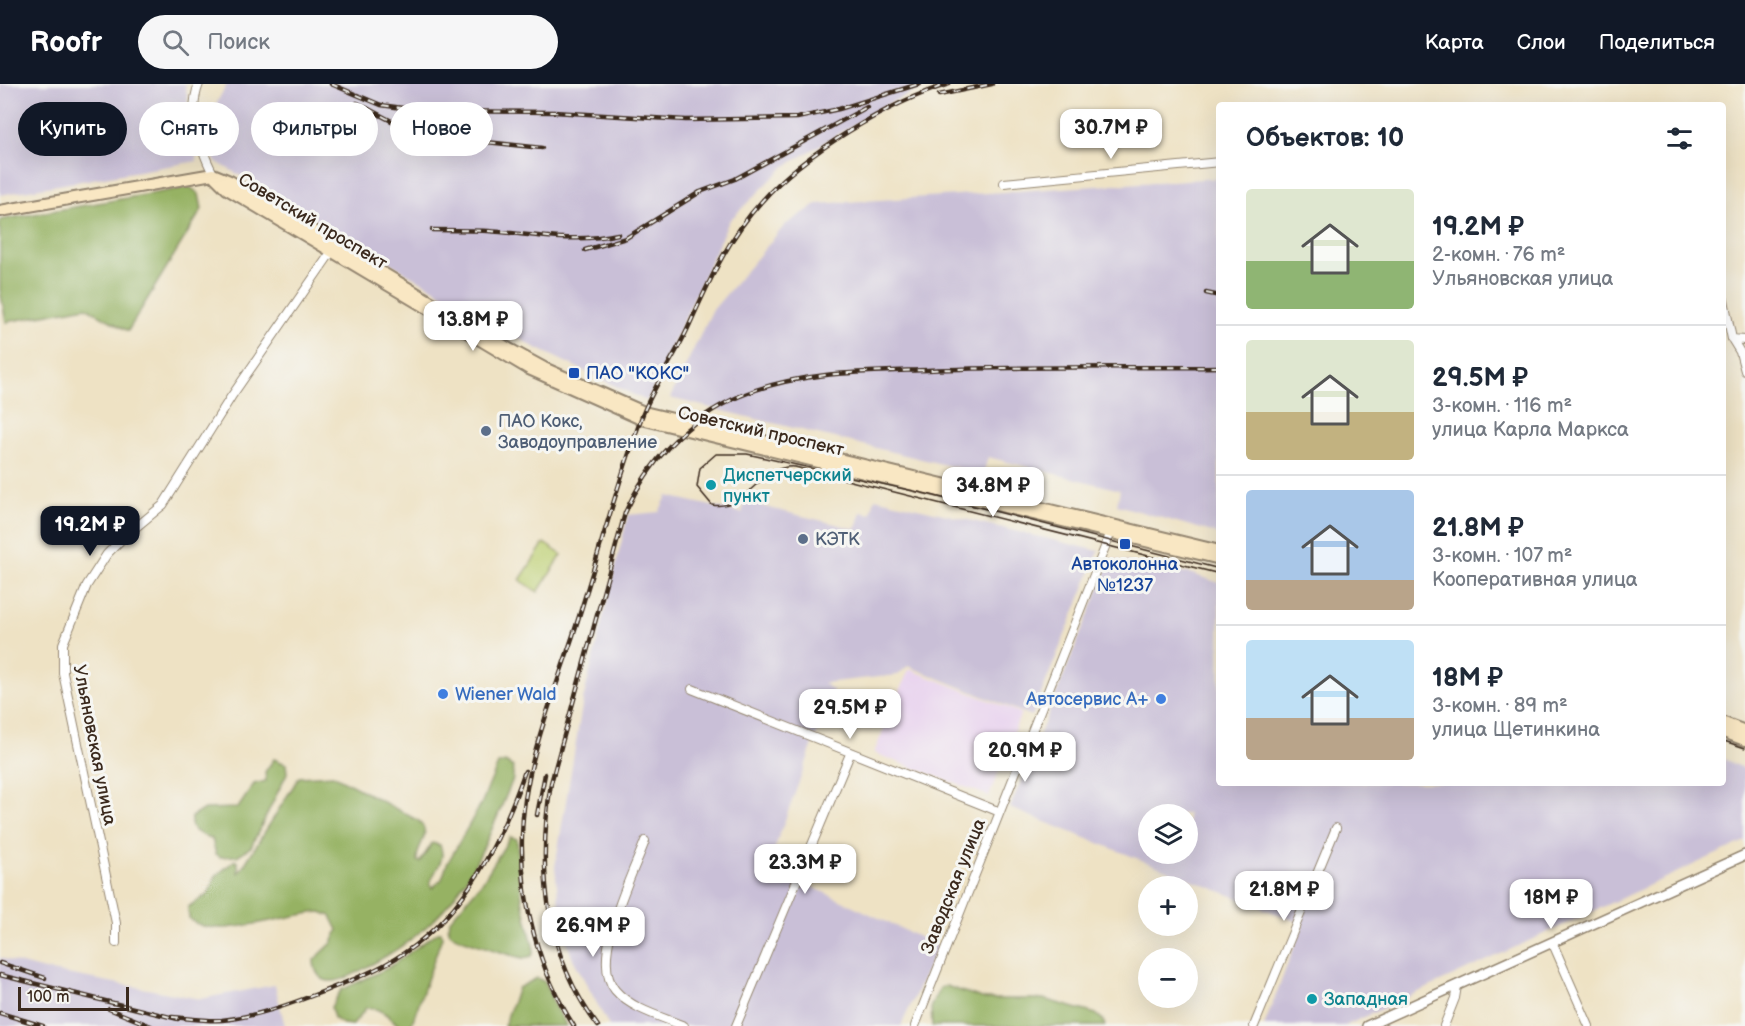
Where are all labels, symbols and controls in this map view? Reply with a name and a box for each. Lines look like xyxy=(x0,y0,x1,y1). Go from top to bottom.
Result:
search box xyxy=(138,15,558,69)
text: Roofr xyxy=(30,26,102,59)
icon: search xyxy=(159,26,192,59)
text: Поиск xyxy=(207,29,270,56)
text: Карта xyxy=(1425,30,1484,55)
text: Слои xyxy=(1517,30,1566,55)
text: Поделиться xyxy=(1599,30,1715,55)
chip: Купить xyxy=(18,102,127,156)
chip: Снять xyxy=(139,102,239,156)
chip: Фильтры xyxy=(251,102,378,156)
chip: Новое xyxy=(390,102,493,156)
pin: 30.7M ₽ xyxy=(1056,109,1166,160)
text: 30.7M ₽ xyxy=(1074,116,1148,140)
icon: filters xyxy=(1663,122,1696,155)
text: Объектов: 10 xyxy=(1246,123,1404,154)
street label: Советский проспект xyxy=(235,169,391,274)
text: 19.2M ₽ xyxy=(1432,212,1524,243)
icon: home xyxy=(1294,213,1366,285)
text: 2-комн. · 76 m² xyxy=(1432,243,1565,267)
text: Ульяновская улица xyxy=(1432,267,1613,291)
pin: 13.8M ₽ xyxy=(418,301,528,352)
text: 13.8M ₽ xyxy=(438,308,508,332)
place label: ПАО "КОКС" xyxy=(586,363,689,384)
text: 29.5M ₽ xyxy=(1432,363,1528,394)
icon: home xyxy=(1294,364,1366,436)
marker: ПАО "КОКС" xyxy=(567,366,581,380)
text: 3-комн. · 116 m² xyxy=(1432,394,1572,418)
street label: Советский проспект xyxy=(676,402,847,461)
place label: ПАО Кокс, Заводоуправление xyxy=(498,411,657,453)
text: улица Карла Маркса xyxy=(1432,418,1629,442)
marker: ПАО Кокс, Заводоуправление xyxy=(479,424,493,438)
place label: Диспетчерский пункт xyxy=(723,465,852,507)
pin: 34.8M ₽ xyxy=(938,467,1048,518)
text: 34.8M ₽ xyxy=(956,474,1030,498)
marker: Диспетчерский пункт xyxy=(704,478,718,492)
pin: 19.2M ₽ xyxy=(35,506,145,557)
text: 19.2M ₽ xyxy=(55,513,125,537)
text: 21.8M ₽ xyxy=(1432,513,1524,544)
icon: home xyxy=(1294,514,1366,586)
place label: КЭТК xyxy=(815,529,860,550)
marker: КЭТК xyxy=(796,532,810,546)
marker: Автоколонна №1237 xyxy=(1118,537,1132,551)
text: 3-комн. · 107 m² xyxy=(1432,544,1573,568)
place label: Автоколонна №1237 xyxy=(1071,554,1179,596)
text: Кооперативная улица xyxy=(1432,568,1638,592)
street label: Ульяновская улица xyxy=(69,663,120,828)
text: 18M ₽ xyxy=(1432,663,1503,694)
icon: home xyxy=(1294,664,1366,736)
place label: Wiener Wald xyxy=(455,684,557,705)
marker: Wiener Wald xyxy=(436,687,450,701)
pin: 29.5M ₽ xyxy=(795,689,905,740)
place label: Автосервис А+ xyxy=(1025,689,1149,710)
marker: Автосервис А+ xyxy=(1154,692,1168,706)
text: 3-комн. · 89 m² xyxy=(1432,694,1568,718)
text: 29.5M ₽ xyxy=(813,696,887,720)
text: улица Щетинкина xyxy=(1432,718,1600,742)
pin: 20.9M ₽ xyxy=(970,732,1080,783)
text: 20.9M ₽ xyxy=(988,739,1062,763)
map controls xyxy=(1138,804,1198,1008)
button: layers xyxy=(1138,804,1198,864)
street label: Заводская улица xyxy=(917,815,990,957)
pin: 23.3M ₽ xyxy=(750,844,860,895)
text: 23.3M ₽ xyxy=(768,851,842,875)
pin: 21.8M ₽ xyxy=(1229,871,1339,922)
button: + xyxy=(1138,876,1198,936)
text: 21.8M ₽ xyxy=(1249,878,1319,902)
pin: 18M ₽ xyxy=(1509,879,1593,930)
text: 18M ₽ xyxy=(1524,886,1578,910)
pin: 26.9M ₽ xyxy=(538,907,648,958)
text: 26.9M ₽ xyxy=(556,914,630,938)
button: − xyxy=(1138,948,1198,1008)
scale bar xyxy=(18,984,129,1012)
text: 100 m xyxy=(27,988,70,1007)
place label: Западная xyxy=(1324,989,1408,1010)
marker: Западная xyxy=(1305,992,1319,1006)

